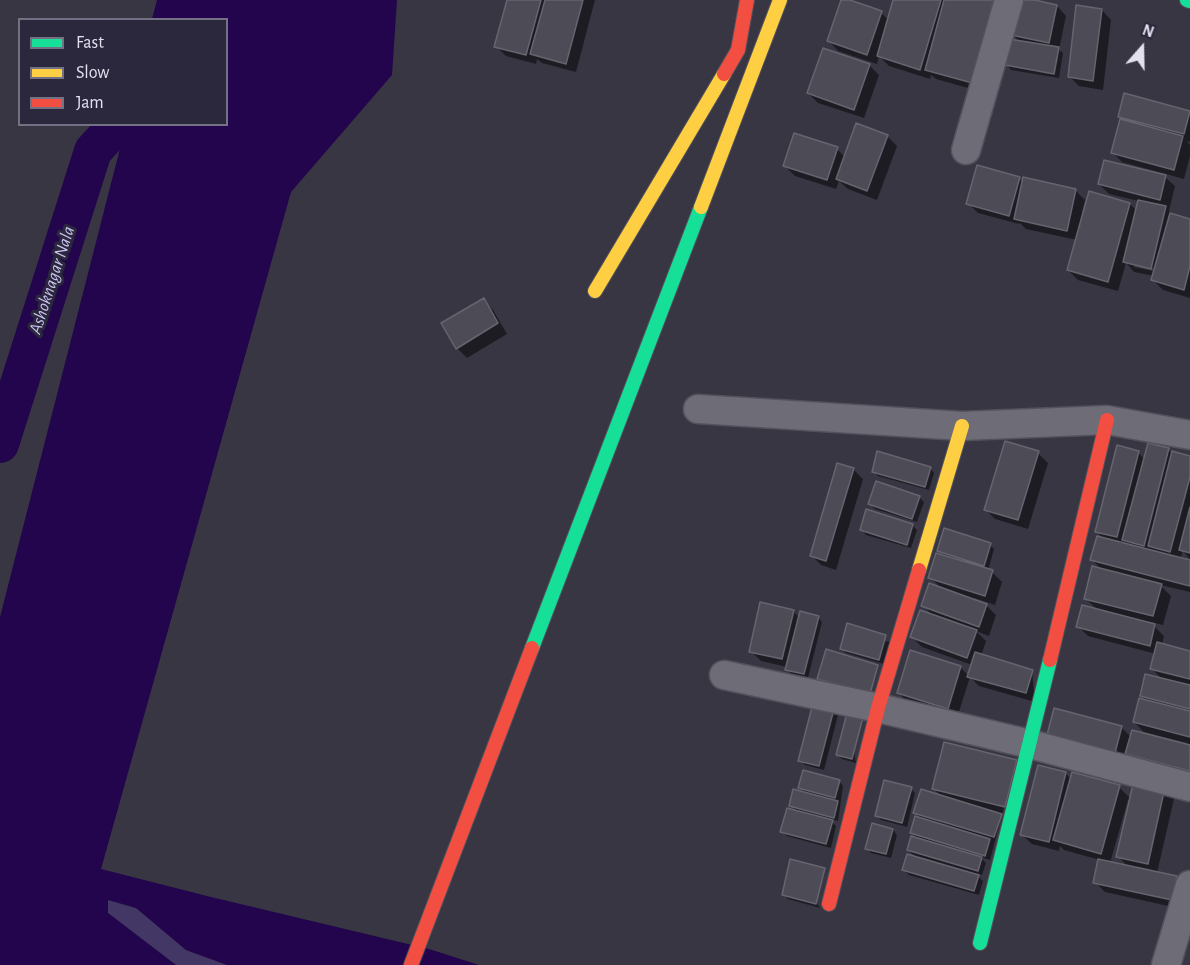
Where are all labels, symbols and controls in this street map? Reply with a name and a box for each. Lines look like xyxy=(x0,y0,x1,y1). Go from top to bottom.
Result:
legend xyxy=(18,18,228,126)
north arrow xyxy=(1112,18,1172,78)
text: N xyxy=(1140,22,1156,41)
text: Fast xyxy=(76,34,104,52)
text: Slow xyxy=(76,64,109,82)
text: Jam xyxy=(76,94,104,112)
water label: Ashoknagar Nala xyxy=(24,223,80,337)

